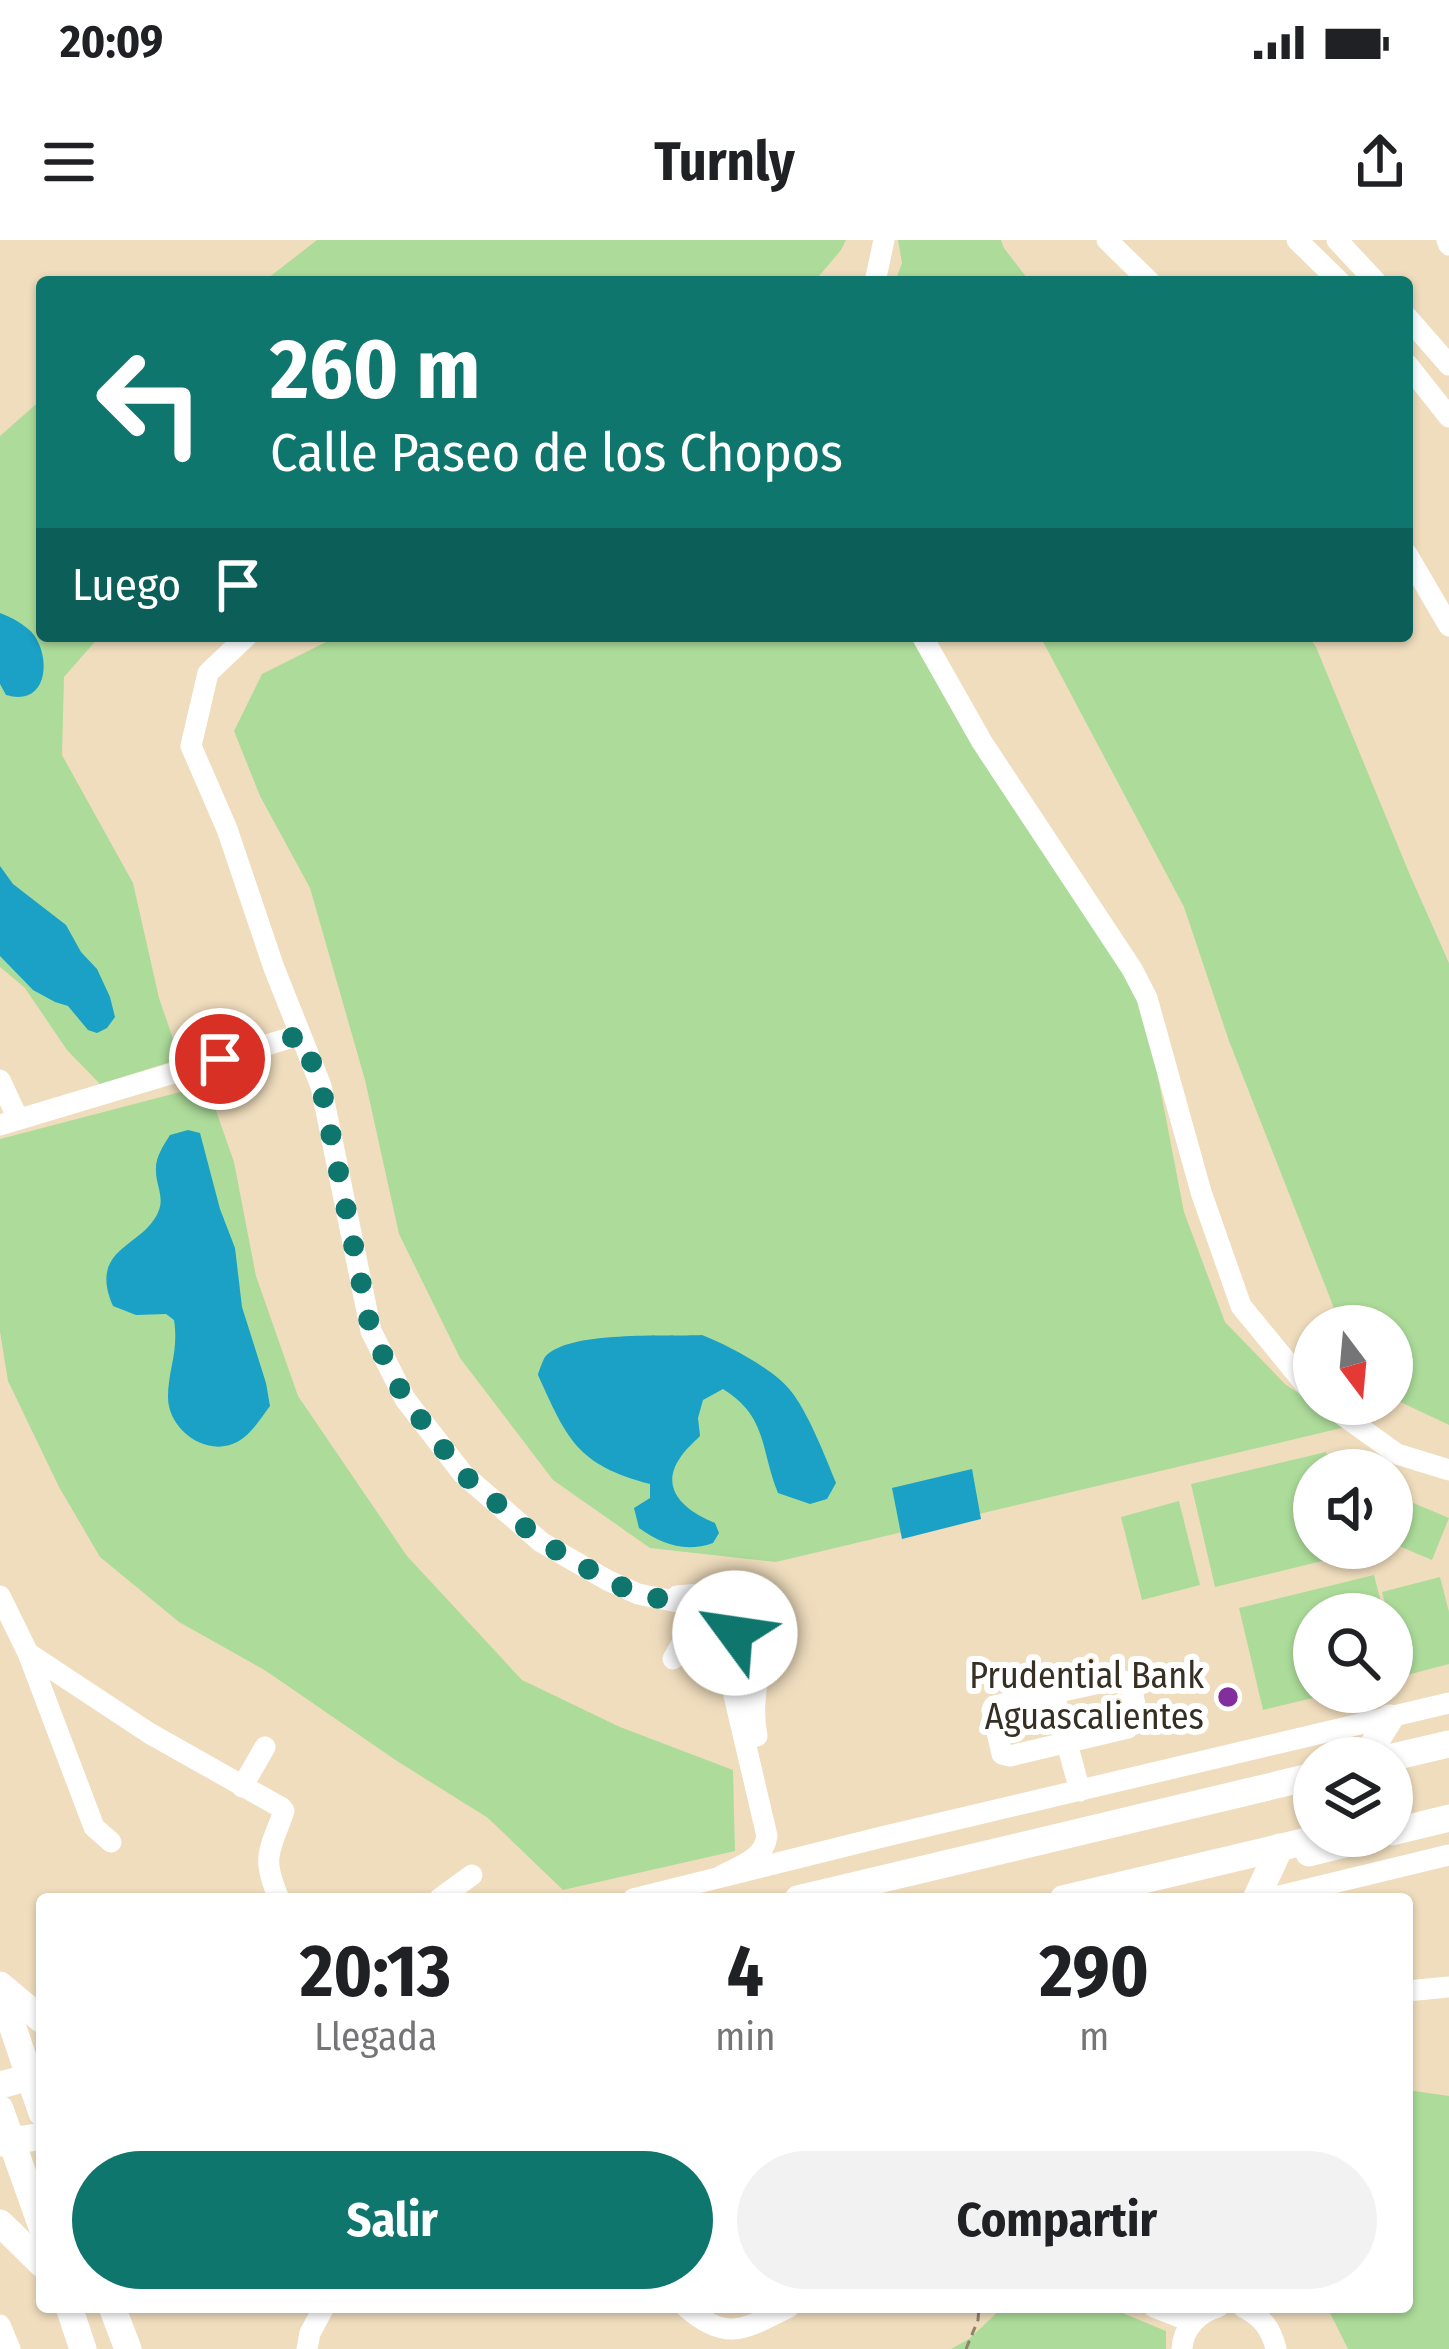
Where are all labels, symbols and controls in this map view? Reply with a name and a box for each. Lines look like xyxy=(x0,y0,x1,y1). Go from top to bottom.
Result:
text: 20:09 xyxy=(60,15,163,69)
icon: menu xyxy=(36,129,102,195)
icon: share xyxy=(1347,129,1413,195)
text: Turnly xyxy=(654,130,795,194)
text: 260 m xyxy=(270,319,480,420)
icon: left xyxy=(72,324,228,480)
text: Calle Paseo de los Chopos xyxy=(270,421,843,485)
icon: arrive xyxy=(205,552,271,618)
text: Luego xyxy=(72,558,181,612)
pin xyxy=(169,1008,271,1110)
icon: arrive xyxy=(187,1026,253,1092)
north arrow xyxy=(1293,1305,1413,1425)
map controls xyxy=(1293,1305,1413,1857)
button: sound xyxy=(1293,1449,1413,1569)
position arrow xyxy=(672,1570,798,1696)
button: search xyxy=(1293,1593,1413,1713)
place label: Prudential Bank Aguascalientes xyxy=(969,1654,1204,1739)
marker: Prudential Bank Aguascalientes xyxy=(1215,1684,1241,1710)
button: layers xyxy=(1293,1737,1413,1857)
text: 20:13 xyxy=(300,1929,451,2015)
text: 4 xyxy=(727,1929,764,2015)
text: 290 xyxy=(1039,1929,1149,2015)
text: Llegada xyxy=(314,2014,437,2060)
text: min xyxy=(715,2014,776,2060)
text: m xyxy=(1079,2014,1109,2060)
button: Salir xyxy=(72,2151,713,2289)
button: Compartir xyxy=(737,2151,1377,2289)

